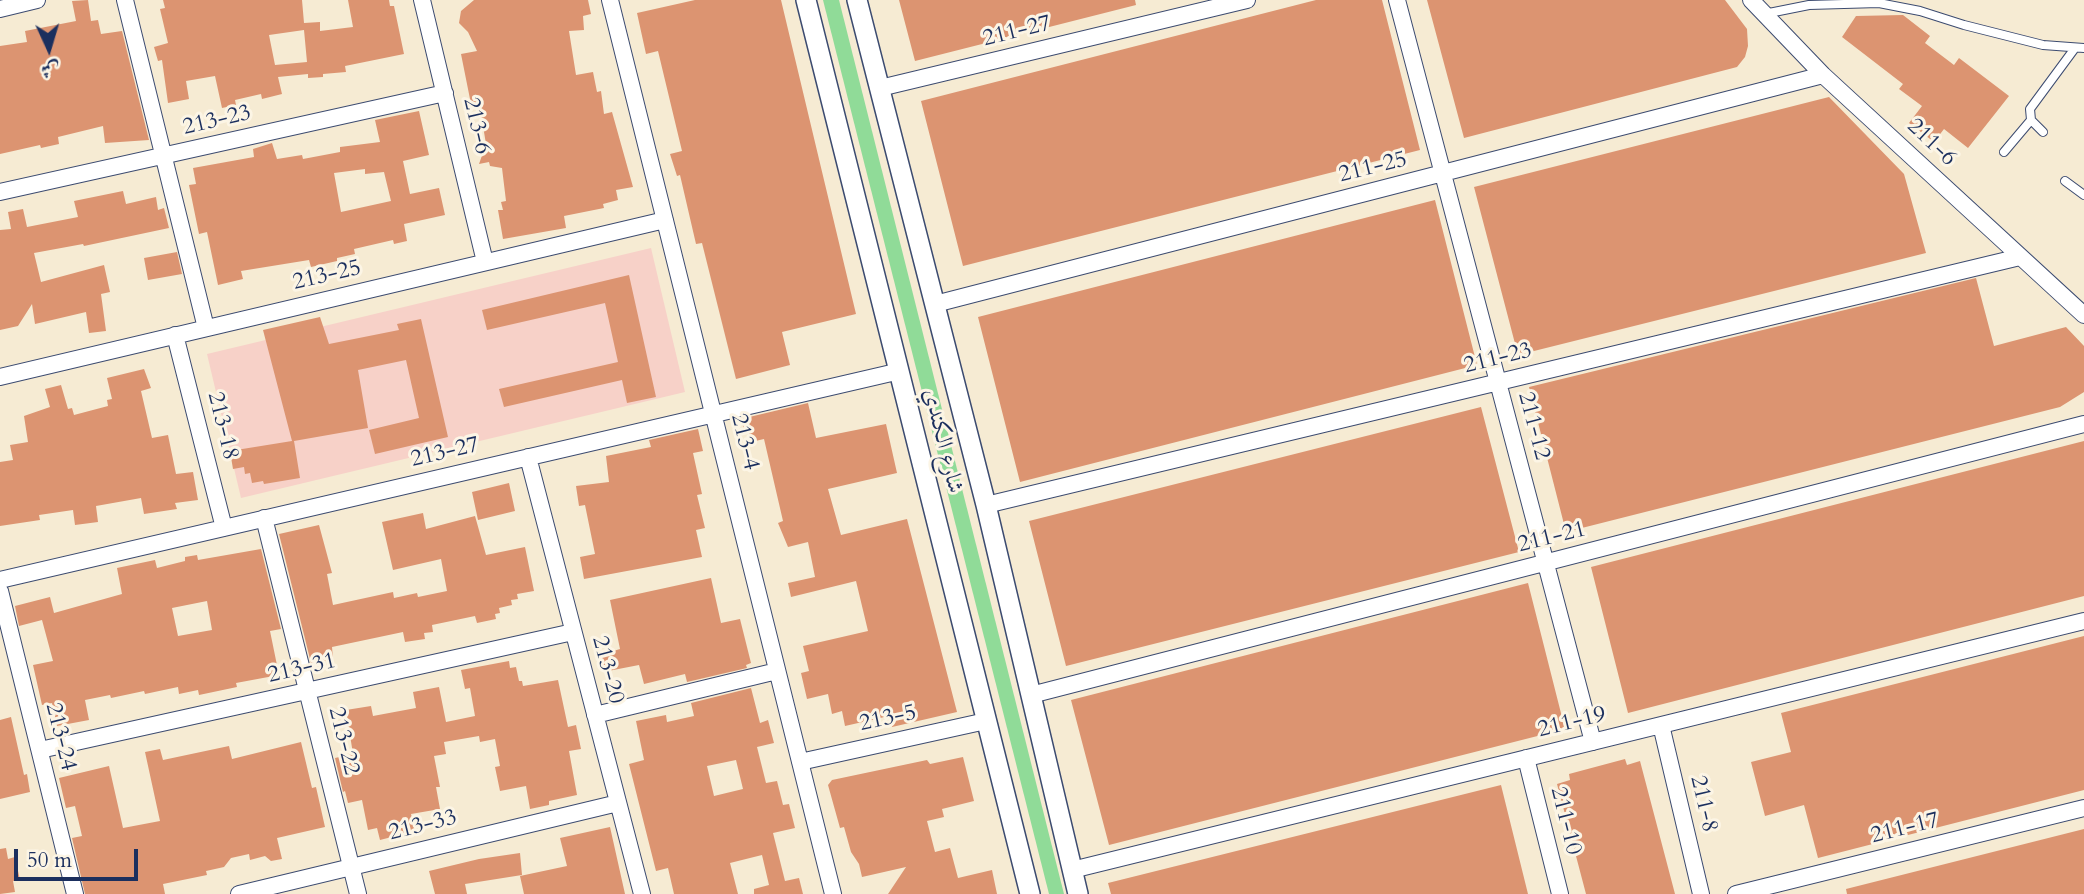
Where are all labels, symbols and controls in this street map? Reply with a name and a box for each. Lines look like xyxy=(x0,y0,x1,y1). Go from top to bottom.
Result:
street label: 211-27 xyxy=(980,10,1054,54)
north arrow xyxy=(14,14,84,84)
text: ش xyxy=(40,56,61,84)
street label: 213-6 xyxy=(456,95,496,157)
street label: 213-23 xyxy=(180,100,254,142)
street label: 211-6 xyxy=(1901,113,1961,173)
street label: 211-25 xyxy=(1336,146,1410,190)
street label: 213-25 xyxy=(290,255,364,297)
street label: 211-23 xyxy=(1461,337,1535,381)
street label: شارع الكندي xyxy=(916,386,968,496)
street label: 213-18 xyxy=(200,389,244,463)
street label: 211-12 xyxy=(1511,389,1555,463)
street label: 213-4 xyxy=(724,411,764,473)
street label: 213-27 xyxy=(408,432,482,474)
street label: 211-21 xyxy=(1515,516,1589,560)
street label: 213-20 xyxy=(585,633,629,707)
street label: 213-31 xyxy=(265,648,339,690)
street label: 213-24 xyxy=(38,700,82,774)
street label: 213-5 xyxy=(857,700,919,738)
street label: 211-19 xyxy=(1535,701,1609,745)
street label: 213-22 xyxy=(321,704,365,778)
street label: 211-8 xyxy=(1683,773,1723,835)
street label: 211-10 xyxy=(1543,784,1587,858)
street label: 213-33 xyxy=(386,804,460,848)
street label: 211-17 xyxy=(1868,807,1942,851)
scale bar xyxy=(18,834,142,878)
text: 50 m xyxy=(27,846,72,875)

